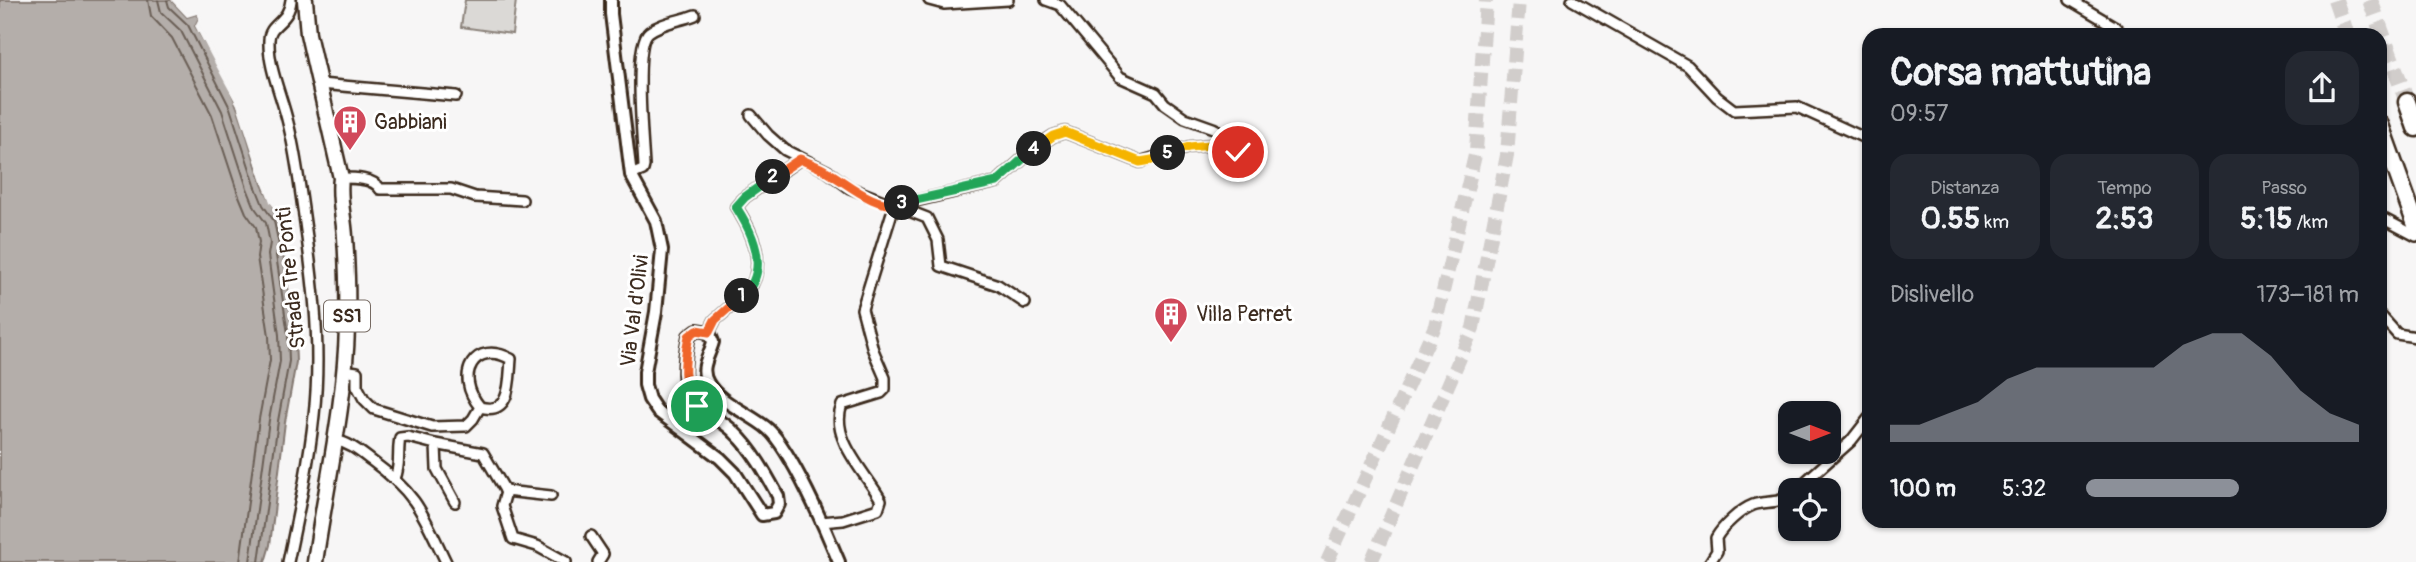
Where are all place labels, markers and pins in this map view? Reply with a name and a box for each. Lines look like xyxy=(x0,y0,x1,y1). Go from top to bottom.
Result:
building icon: Gabbiani xyxy=(331,103,369,152)
place label: Gabbiani xyxy=(374,109,447,136)
pin xyxy=(1208,122,1268,182)
pin: 4 xyxy=(1016,132,1052,166)
pin: 5 xyxy=(1150,136,1186,170)
pin: 2 xyxy=(756,160,790,194)
pin: 3 xyxy=(884,186,920,220)
pin: 1 xyxy=(724,278,760,314)
building icon: Villa Perret xyxy=(1152,295,1190,344)
place label: Villa Perret xyxy=(1196,301,1293,328)
pin xyxy=(667,376,727,436)

